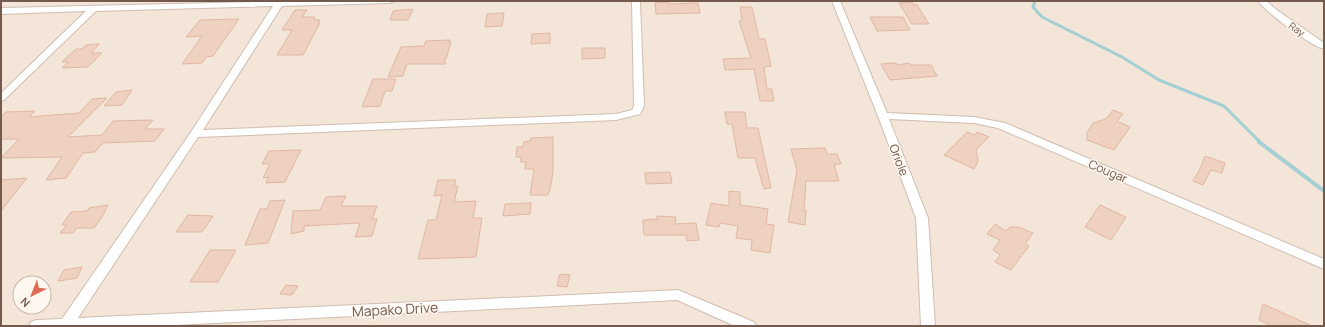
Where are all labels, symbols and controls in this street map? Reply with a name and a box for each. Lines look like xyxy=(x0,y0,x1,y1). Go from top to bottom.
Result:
street label: Ray xyxy=(1286,18,1309,40)
street label: Oriole xyxy=(885,142,913,178)
street label: Cougar xyxy=(1086,155,1131,187)
north arrow xyxy=(12,275,52,315)
text: N xyxy=(17,294,33,311)
street label: Mapako Drive xyxy=(351,297,439,321)

